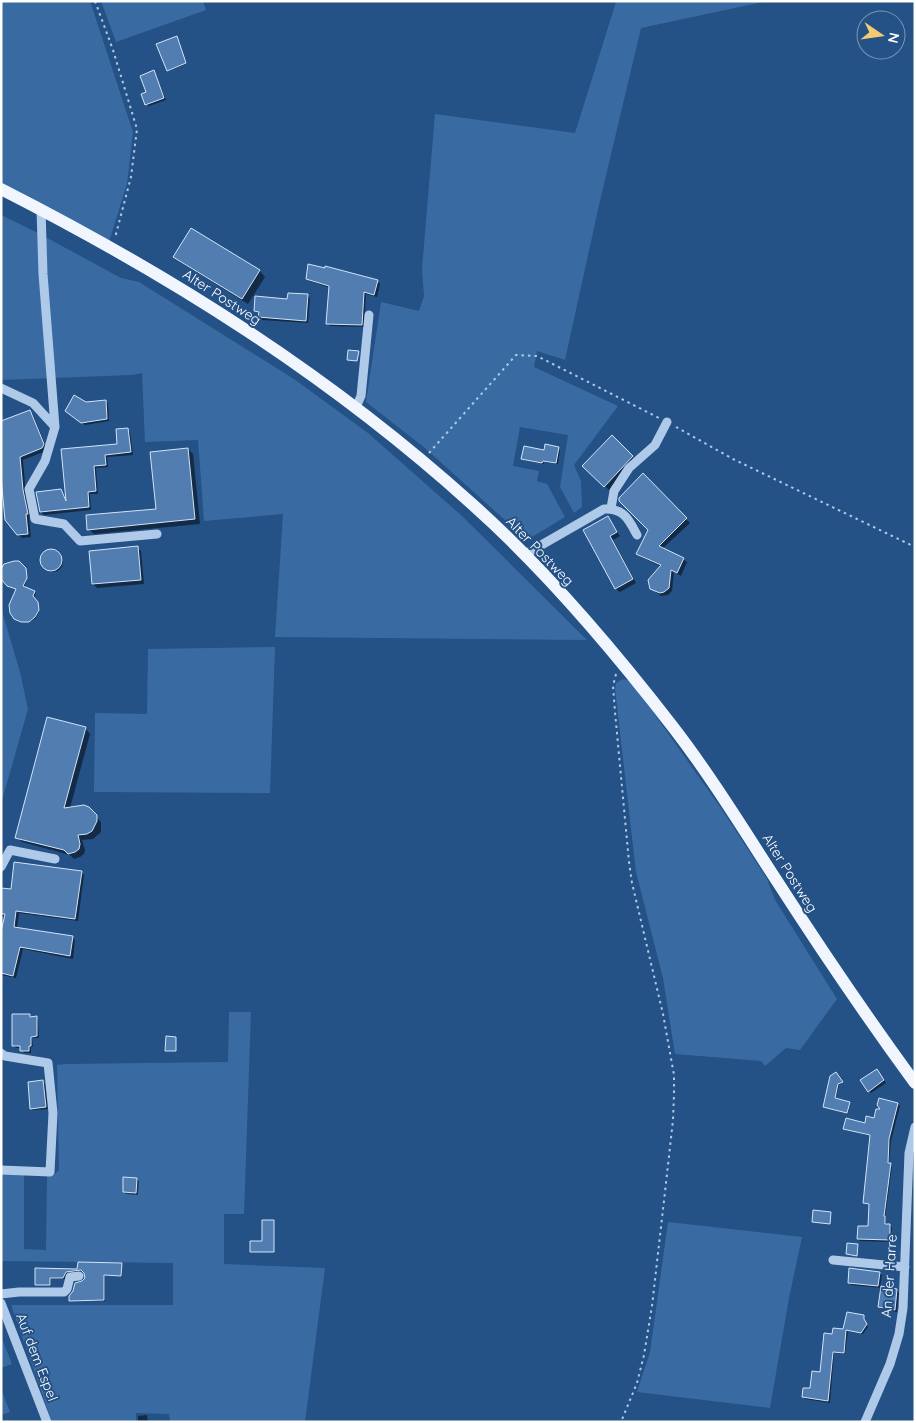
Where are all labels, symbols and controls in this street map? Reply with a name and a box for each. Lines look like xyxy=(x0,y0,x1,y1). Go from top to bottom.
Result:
north arrow xyxy=(856,10,906,60)
text: N xyxy=(884,31,904,45)
street label: Alter Postweg xyxy=(179,265,265,329)
street label: Alter Postweg xyxy=(502,512,578,590)
street label: Alter Postweg xyxy=(759,830,821,916)
street label: An der Harre xyxy=(877,1234,901,1318)
street label: Auf dem Espel xyxy=(12,1310,62,1404)

